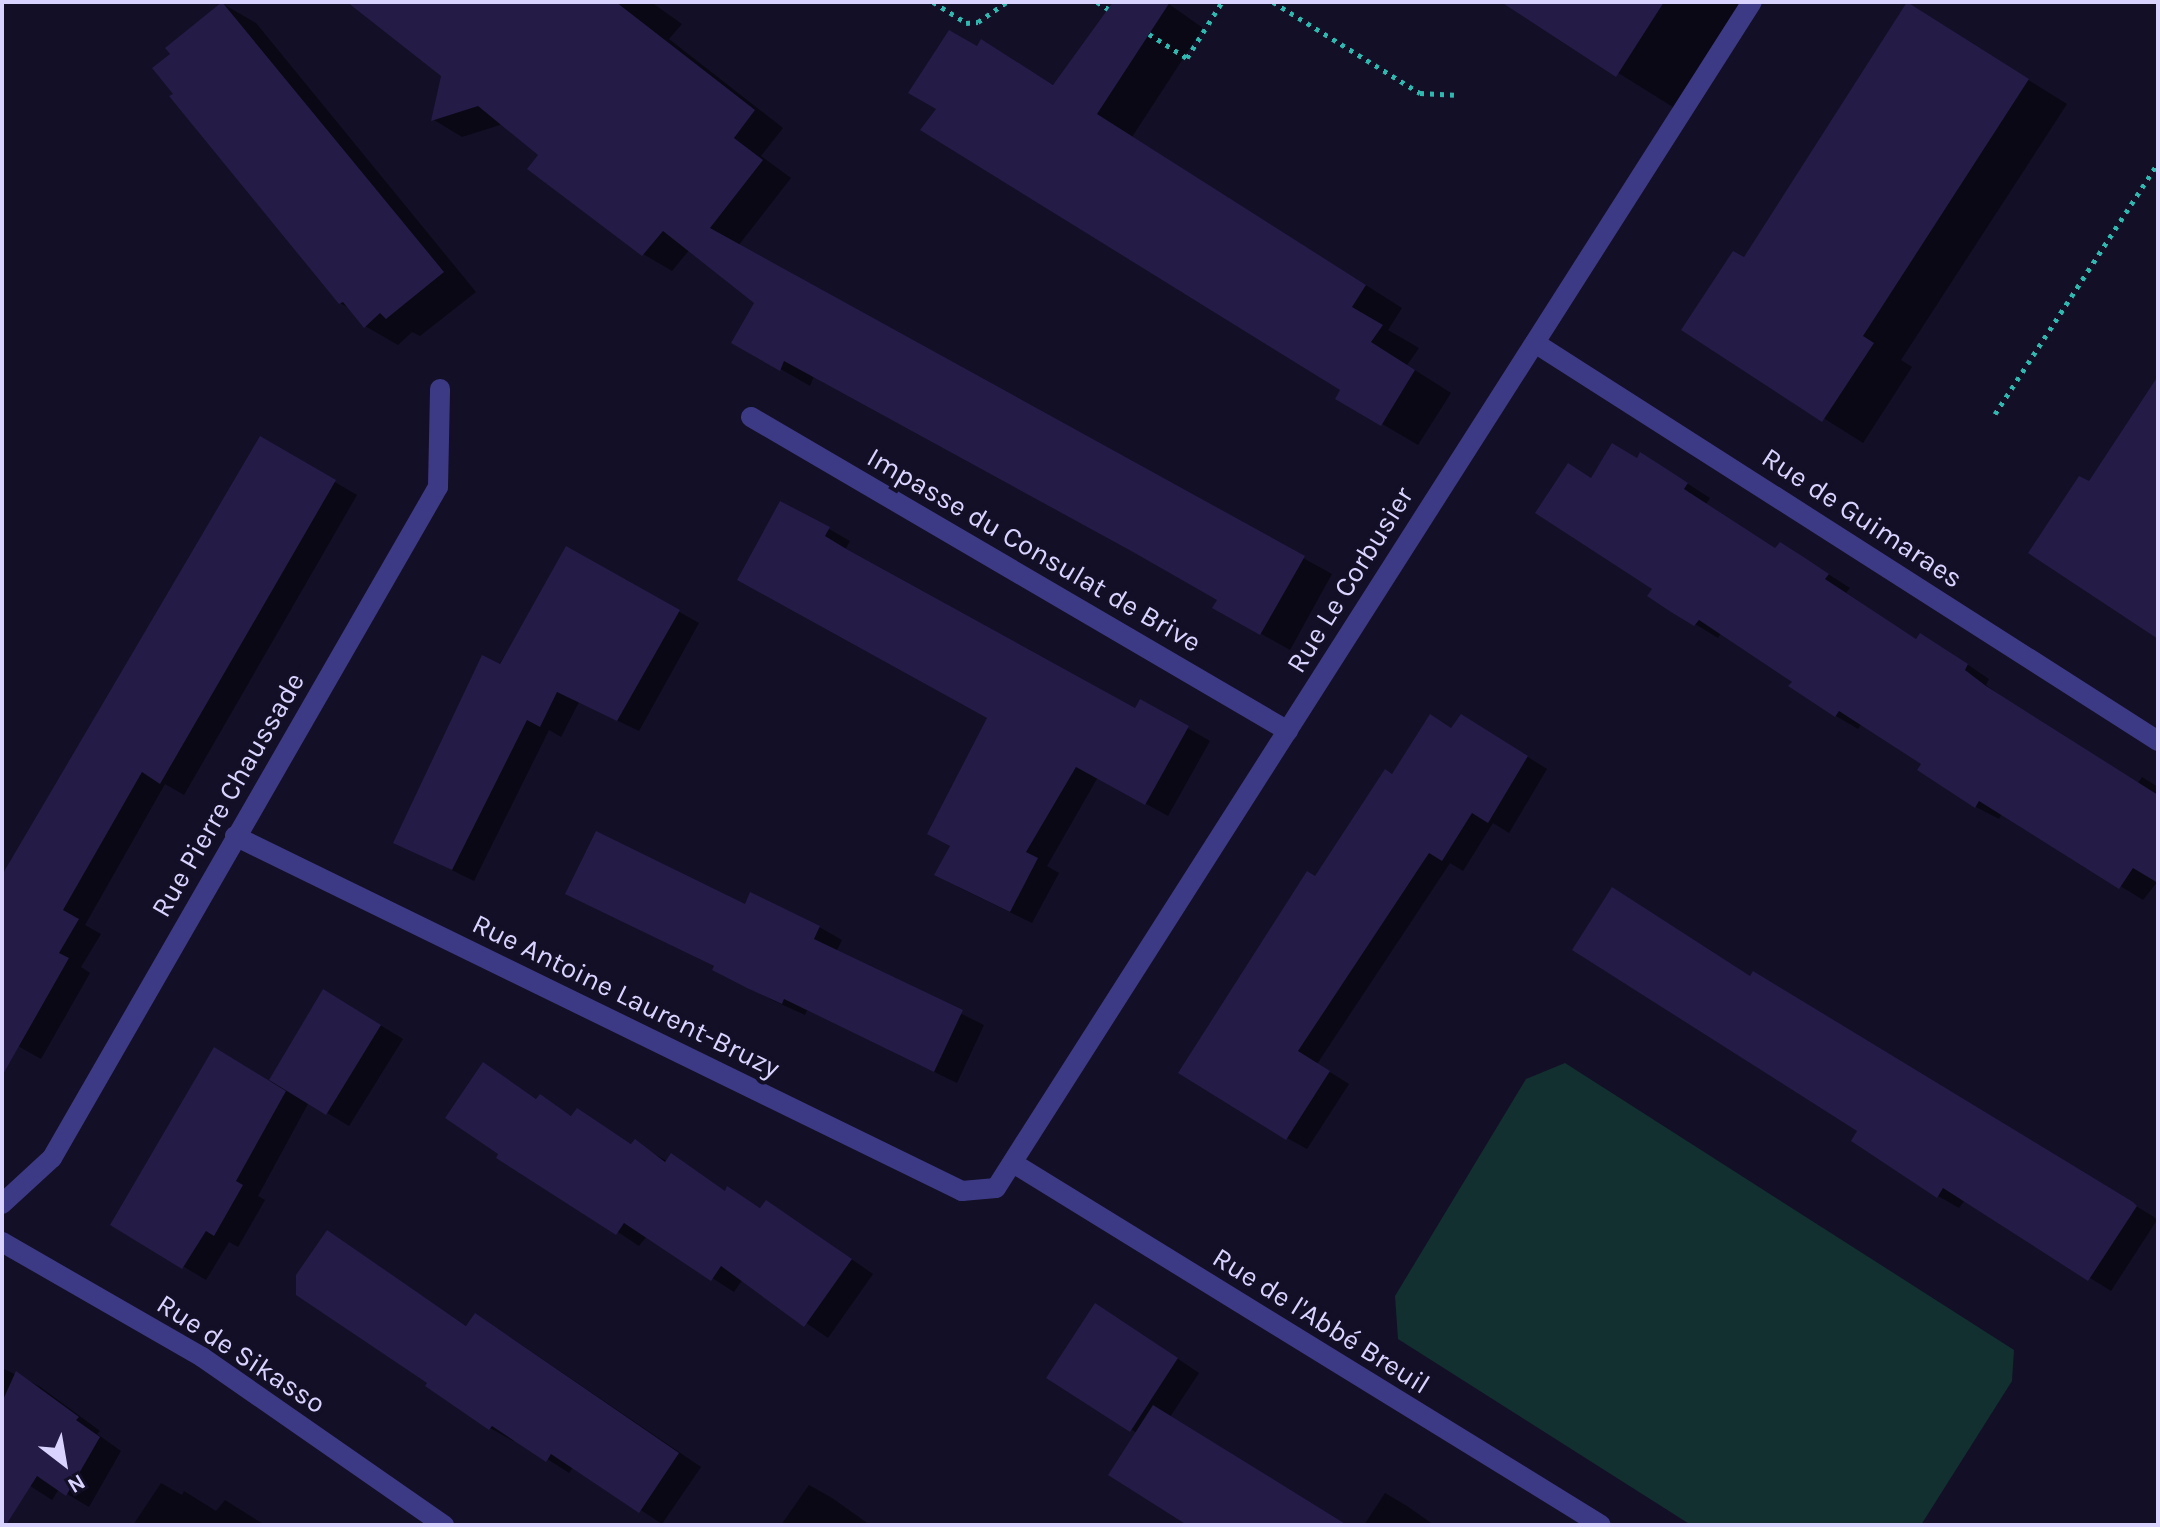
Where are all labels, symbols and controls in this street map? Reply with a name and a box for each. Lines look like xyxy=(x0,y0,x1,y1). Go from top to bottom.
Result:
street label: Impasse du Consulat de Brive xyxy=(861,440,1207,660)
street label: Rue de Guimaraes xyxy=(1755,441,1969,595)
street label: Rue Le Corbusier xyxy=(1279,481,1421,679)
street label: Rue Pierre Chaussade xyxy=(144,667,312,923)
street label: Rue Antoine Laurent-Bruzy xyxy=(467,907,785,1085)
street label: Rue de l'Abbé Breuil xyxy=(1206,1241,1436,1401)
street label: Rue de Sikasso xyxy=(151,1287,331,1421)
north arrow xyxy=(24,1423,104,1503)
text: N xyxy=(63,1468,90,1499)

